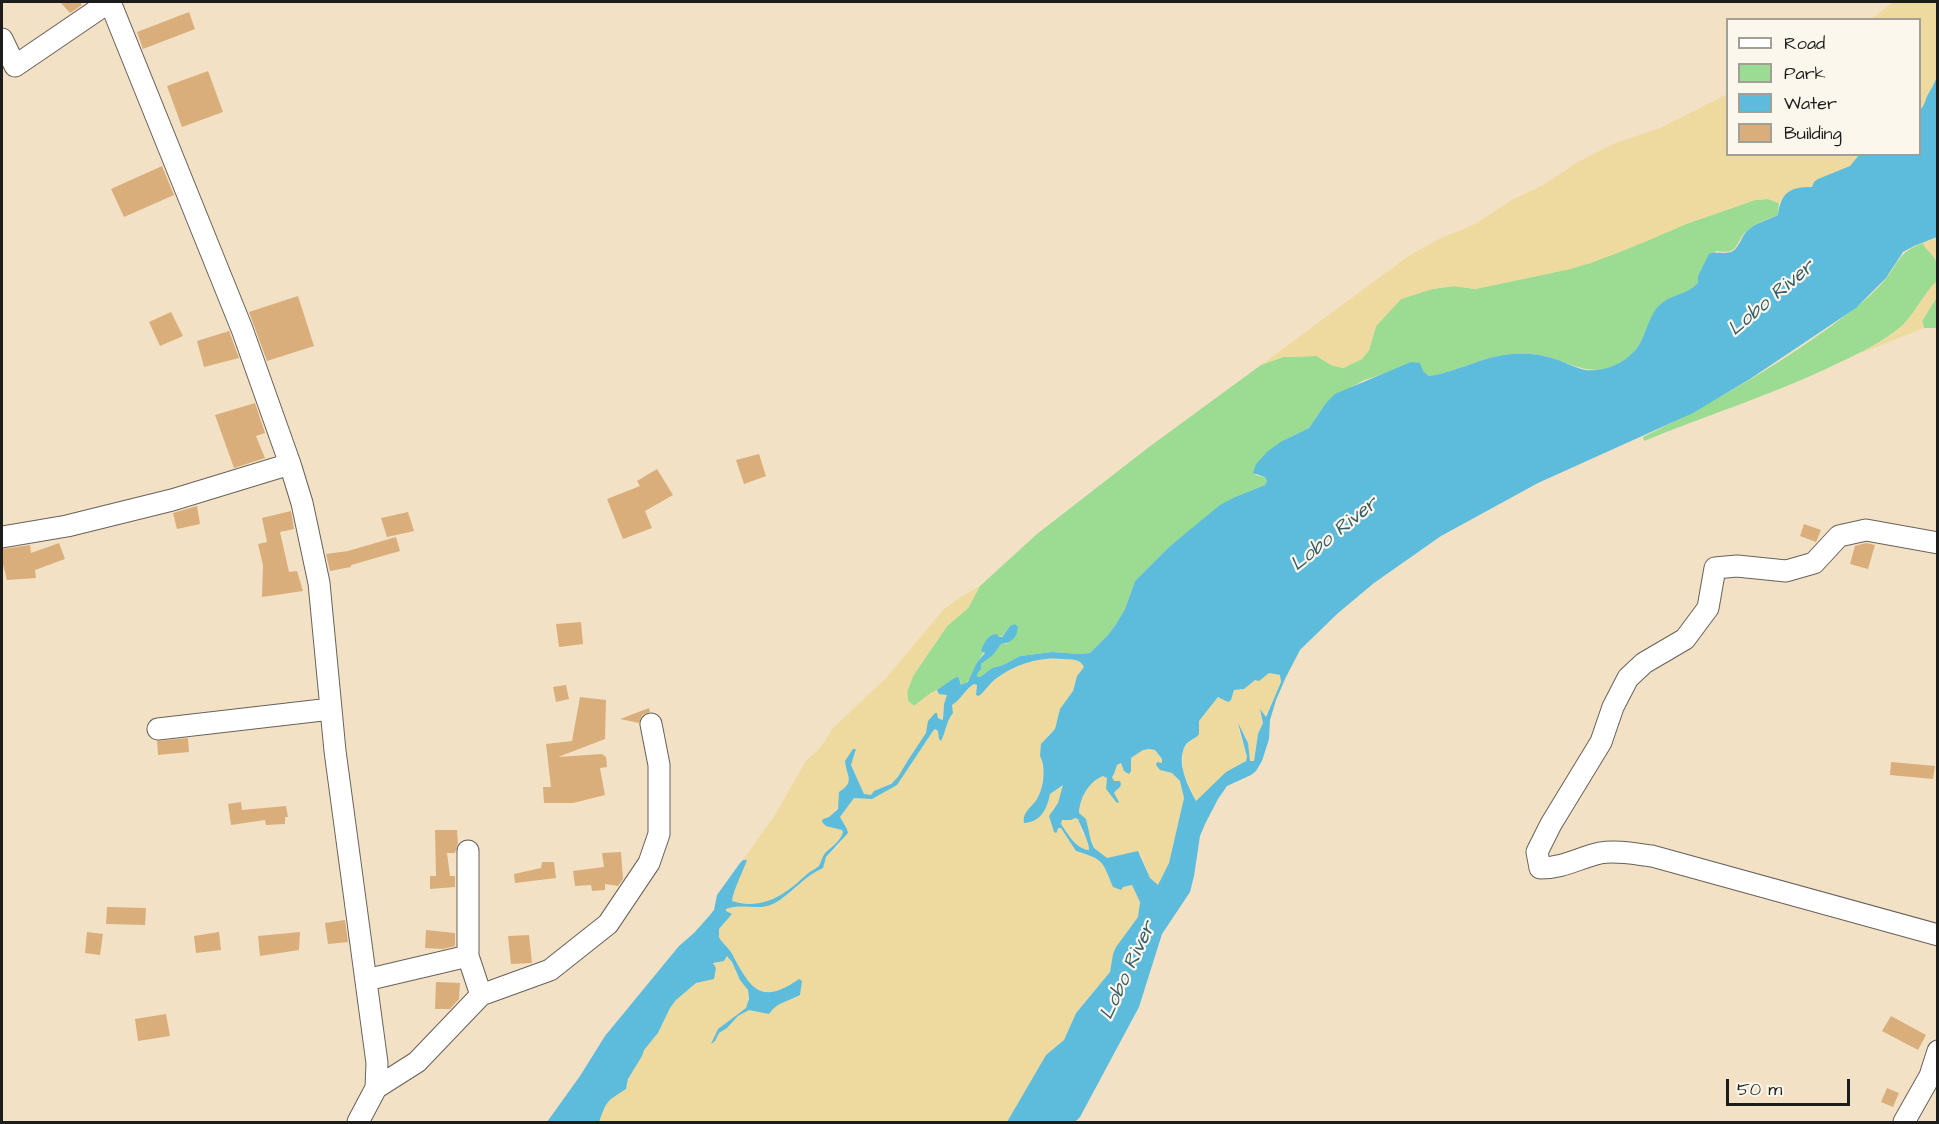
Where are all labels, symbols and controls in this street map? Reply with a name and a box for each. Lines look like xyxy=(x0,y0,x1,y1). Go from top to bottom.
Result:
legend xyxy=(1726,18,1921,156)
text: Road xyxy=(1784,31,1825,56)
text: Park xyxy=(1784,61,1826,86)
text: Water xyxy=(1784,91,1837,116)
text: Building xyxy=(1784,121,1842,146)
water label: Lobo River xyxy=(1724,256,1820,342)
water label: Lobo River xyxy=(1287,493,1383,577)
water label: Lobo River xyxy=(1096,918,1162,1024)
scale bar xyxy=(1729,1067,1854,1105)
text: 50 m xyxy=(1737,1077,1782,1102)

